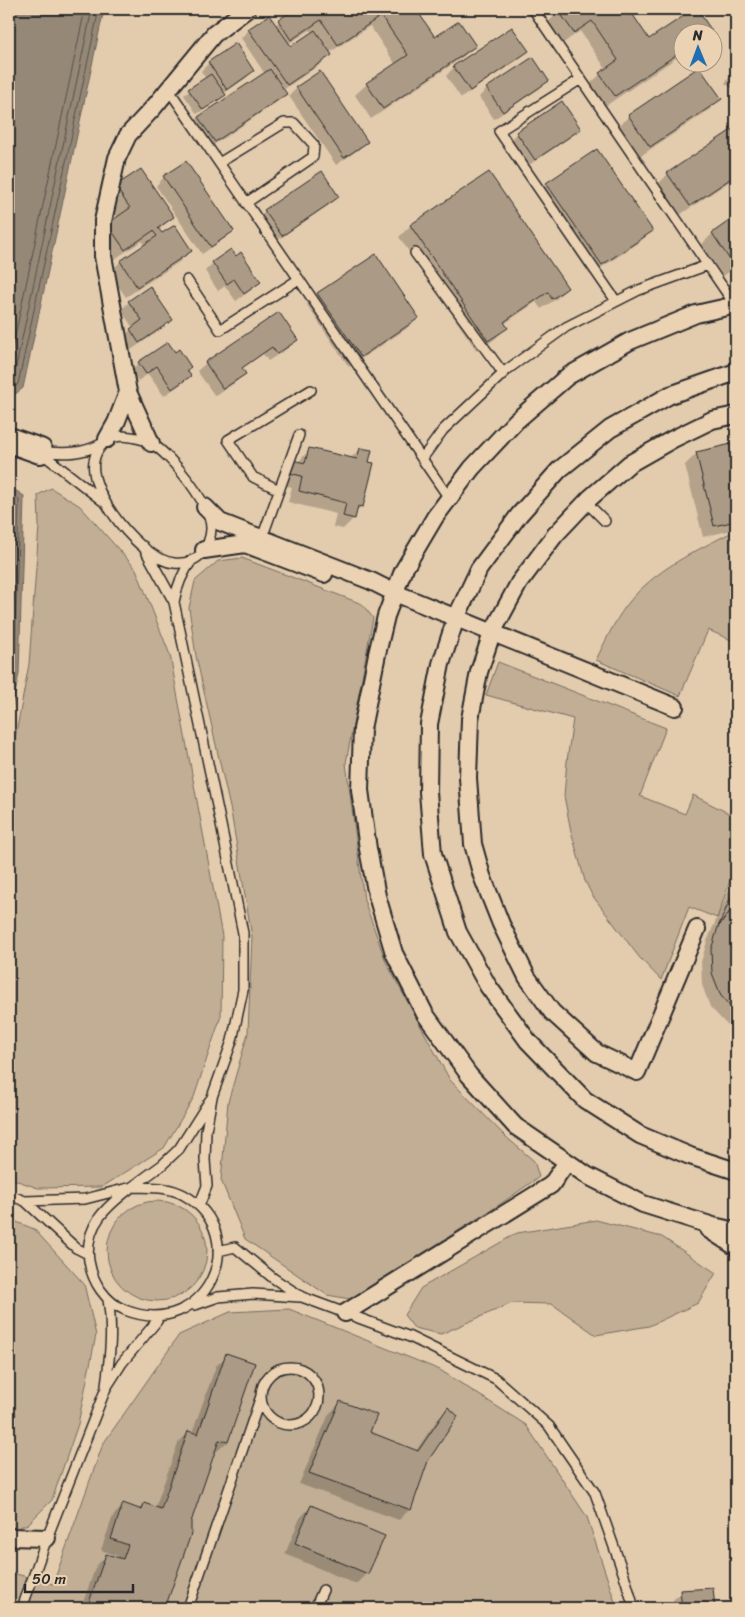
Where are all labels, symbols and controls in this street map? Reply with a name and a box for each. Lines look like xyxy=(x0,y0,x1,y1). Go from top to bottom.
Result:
north arrow xyxy=(672,22,722,72)
text: N xyxy=(692,23,703,48)
scale bar xyxy=(25,1562,132,1594)
text: 50 m xyxy=(32,1566,67,1592)

